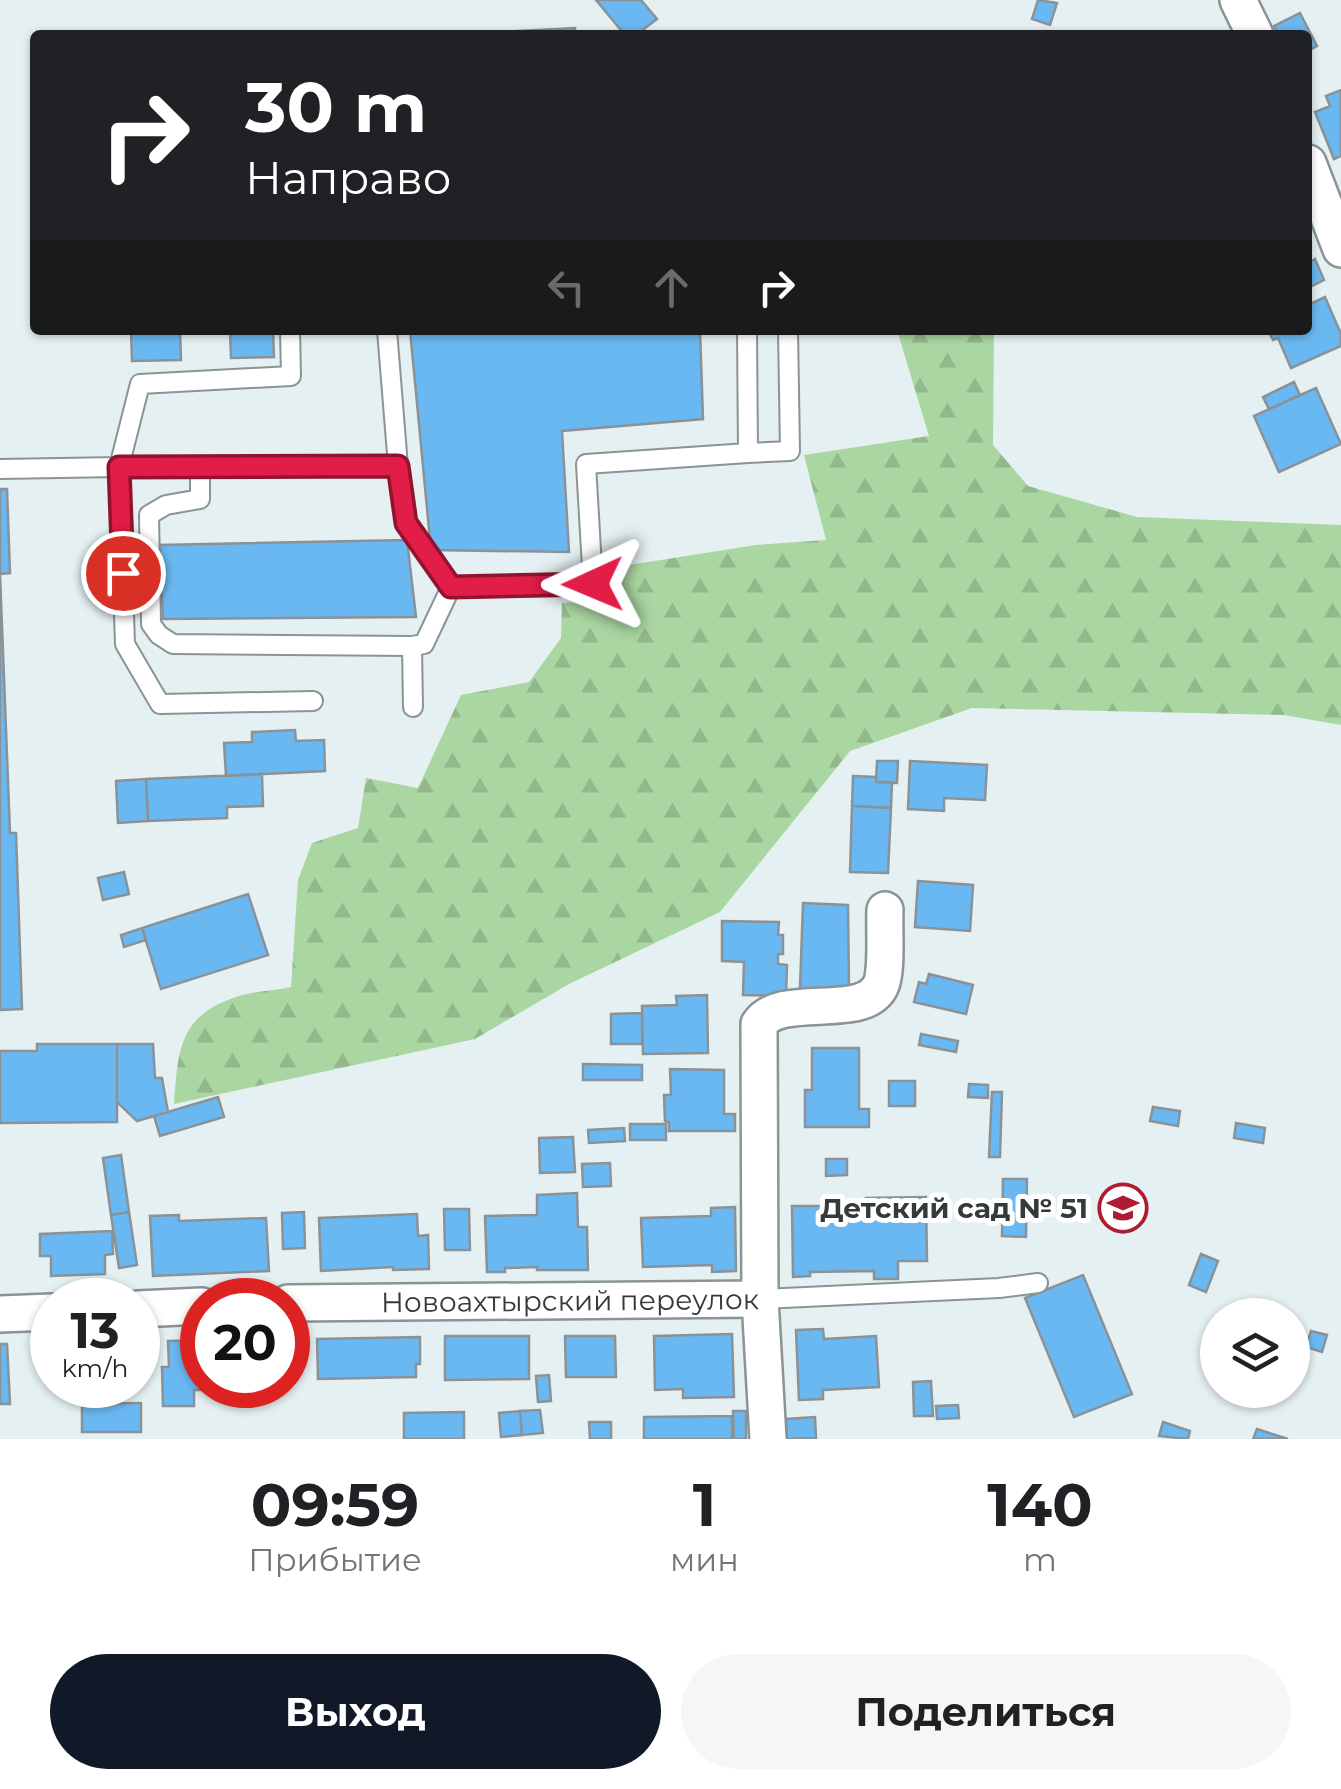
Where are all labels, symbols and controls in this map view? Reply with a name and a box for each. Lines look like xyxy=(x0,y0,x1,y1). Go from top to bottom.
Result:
text: 30 m xyxy=(245,64,427,150)
icon: right xyxy=(80,70,210,200)
text: Направо xyxy=(245,150,451,205)
icon: left xyxy=(539,260,594,315)
icon: ahead xyxy=(644,260,699,315)
icon: right xyxy=(749,260,804,315)
pin xyxy=(81,531,166,616)
position arrow xyxy=(541,532,645,636)
icon: arrive xyxy=(96,546,151,601)
school or university icon: Детский сад № 51 xyxy=(1097,1182,1149,1234)
place label: Детский сад № 51 xyxy=(820,1191,1088,1225)
speed limit sign: 20 xyxy=(180,1278,310,1408)
street label: Новоахтырский переулок xyxy=(381,1282,759,1319)
map controls xyxy=(1200,1298,1310,1408)
button: layers xyxy=(1200,1298,1310,1408)
text: 13 xyxy=(70,1300,120,1361)
text: km/h xyxy=(62,1353,128,1383)
text: 09:59 xyxy=(251,1468,419,1541)
text: 1 xyxy=(693,1468,716,1541)
text: 140 xyxy=(987,1468,1093,1541)
text: Прибытие xyxy=(248,1540,422,1579)
text: мин xyxy=(670,1540,739,1579)
text: m xyxy=(1023,1540,1057,1579)
button: Выход xyxy=(50,1654,661,1769)
button: Поделиться xyxy=(681,1654,1291,1769)

